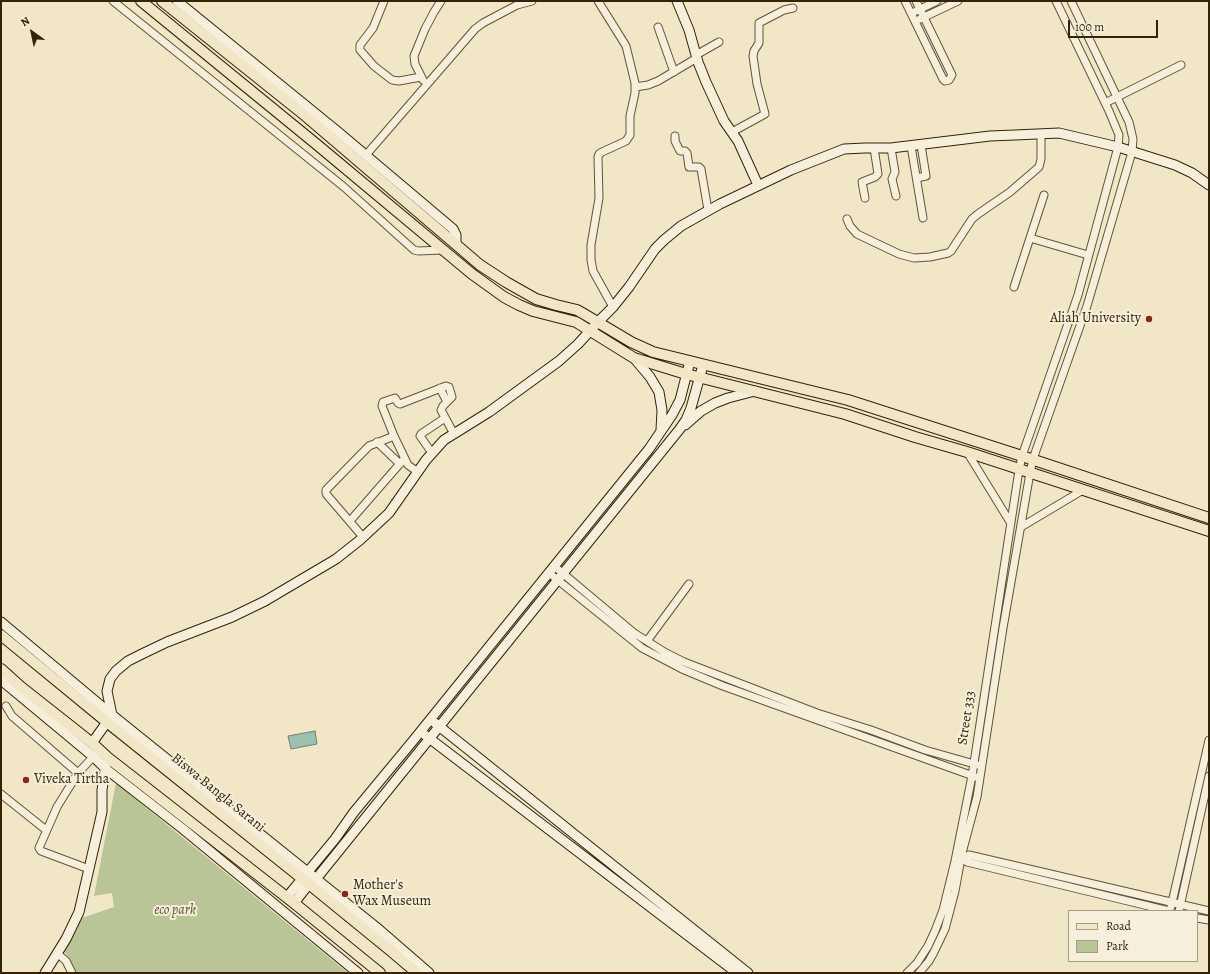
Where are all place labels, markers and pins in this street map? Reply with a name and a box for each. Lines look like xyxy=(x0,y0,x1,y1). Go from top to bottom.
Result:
place label: Aliah University xyxy=(1050,311,1141,327)
marker: Aliah University xyxy=(1144,314,1154,324)
place label: Viveka Tirtha xyxy=(34,772,109,788)
marker: Viveka Tirtha xyxy=(21,775,31,785)
place label: Mother's Wax Museum xyxy=(353,878,431,910)
marker: Mother's Wax Museum xyxy=(340,889,350,899)

